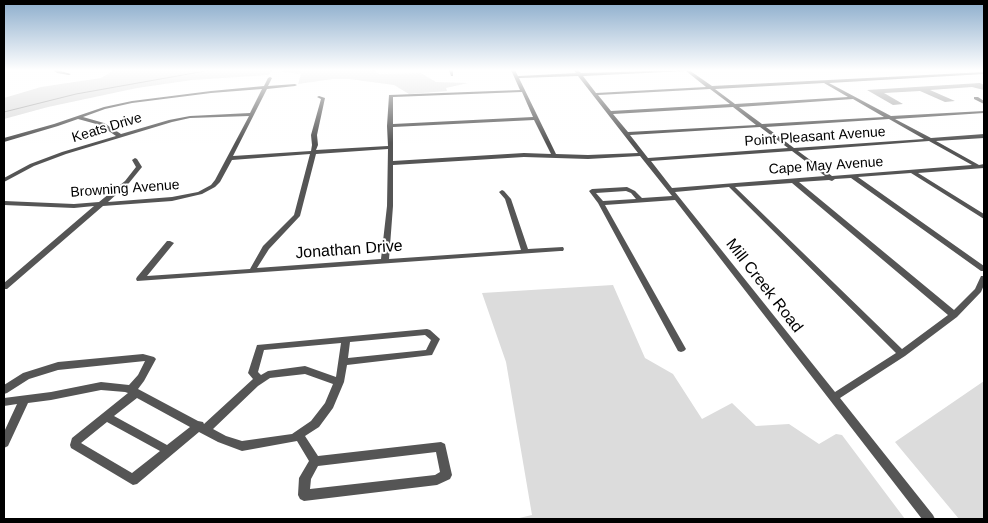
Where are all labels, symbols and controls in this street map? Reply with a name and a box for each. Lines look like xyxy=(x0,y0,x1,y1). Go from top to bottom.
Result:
street label: Keats Drive xyxy=(70,109,144,147)
street label: Point Pleasant Avenue xyxy=(744,124,886,150)
street label: Cape May Avenue xyxy=(768,154,884,178)
street label: Browning Avenue xyxy=(70,177,180,201)
street label: Mill Creek Road xyxy=(721,235,807,337)
street label: Jonathan Drive xyxy=(295,237,403,263)

